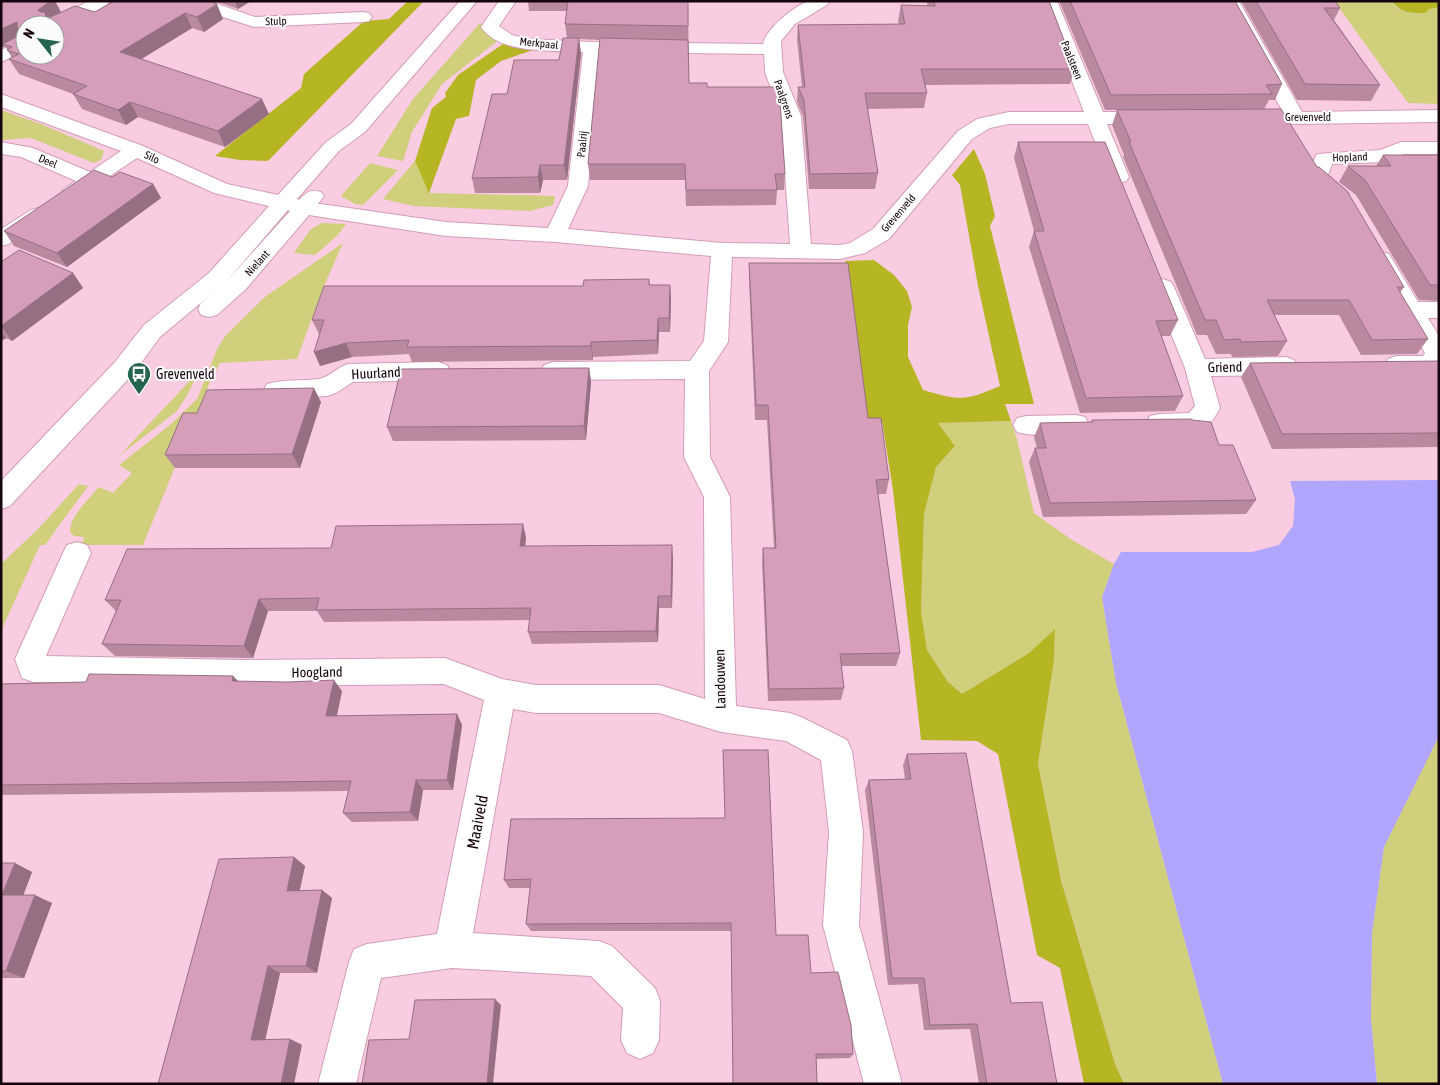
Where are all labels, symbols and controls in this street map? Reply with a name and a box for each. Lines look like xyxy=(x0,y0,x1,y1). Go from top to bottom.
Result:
north arrow xyxy=(15,15,65,65)
street label: Stulp xyxy=(265,15,287,27)
text: N xyxy=(20,26,38,41)
street label: Merkpaal xyxy=(519,35,559,51)
street label: Paalsteen xyxy=(1059,39,1085,81)
street label: Paalgrens xyxy=(772,78,796,120)
street label: Grevenveld xyxy=(1285,111,1331,123)
street label: Paalrij xyxy=(575,130,589,158)
street label: Silo xyxy=(143,148,161,166)
street label: Hopland xyxy=(1332,150,1368,164)
street label: Deel xyxy=(37,152,59,170)
street label: Grevenveld xyxy=(878,192,918,234)
street label: Nielant xyxy=(242,248,272,278)
street label: Griend xyxy=(1208,359,1242,375)
bus stop icon: Grevenveld xyxy=(126,361,152,395)
street label: Huurland xyxy=(351,364,401,382)
place label: Grevenveld xyxy=(156,366,215,382)
street label: Landouwen xyxy=(711,649,729,709)
street label: Hoogland xyxy=(291,664,343,680)
street label: Maaiveld xyxy=(463,793,491,851)

